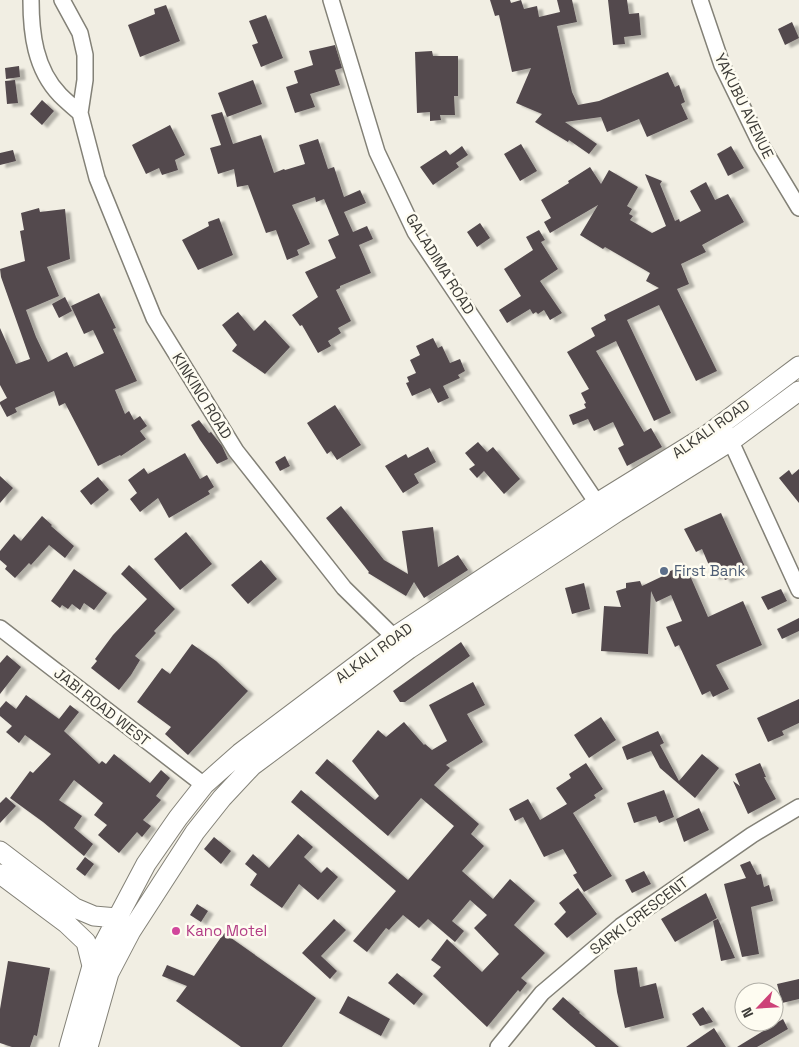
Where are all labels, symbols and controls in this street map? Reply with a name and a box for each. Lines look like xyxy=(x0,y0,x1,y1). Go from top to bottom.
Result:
street label: YAKUBU AVENUE xyxy=(711,50,778,162)
street label: GALADIMA ROAD xyxy=(402,210,479,318)
street label: KINKINO ROAD xyxy=(168,349,237,442)
street label: ALKALI ROAD xyxy=(668,395,753,462)
place label: First Bank xyxy=(674,561,746,580)
marker: First Bank xyxy=(658,565,670,577)
street label: ALKALI ROAD xyxy=(331,618,416,687)
street label: JABI ROAD WEST xyxy=(50,663,154,750)
street label: SARKI CRESCENT xyxy=(586,872,692,959)
place label: Kano Motel xyxy=(186,921,267,940)
marker: Kano Motel xyxy=(170,925,182,937)
north arrow xyxy=(734,982,784,1032)
text: N xyxy=(737,1004,757,1021)

